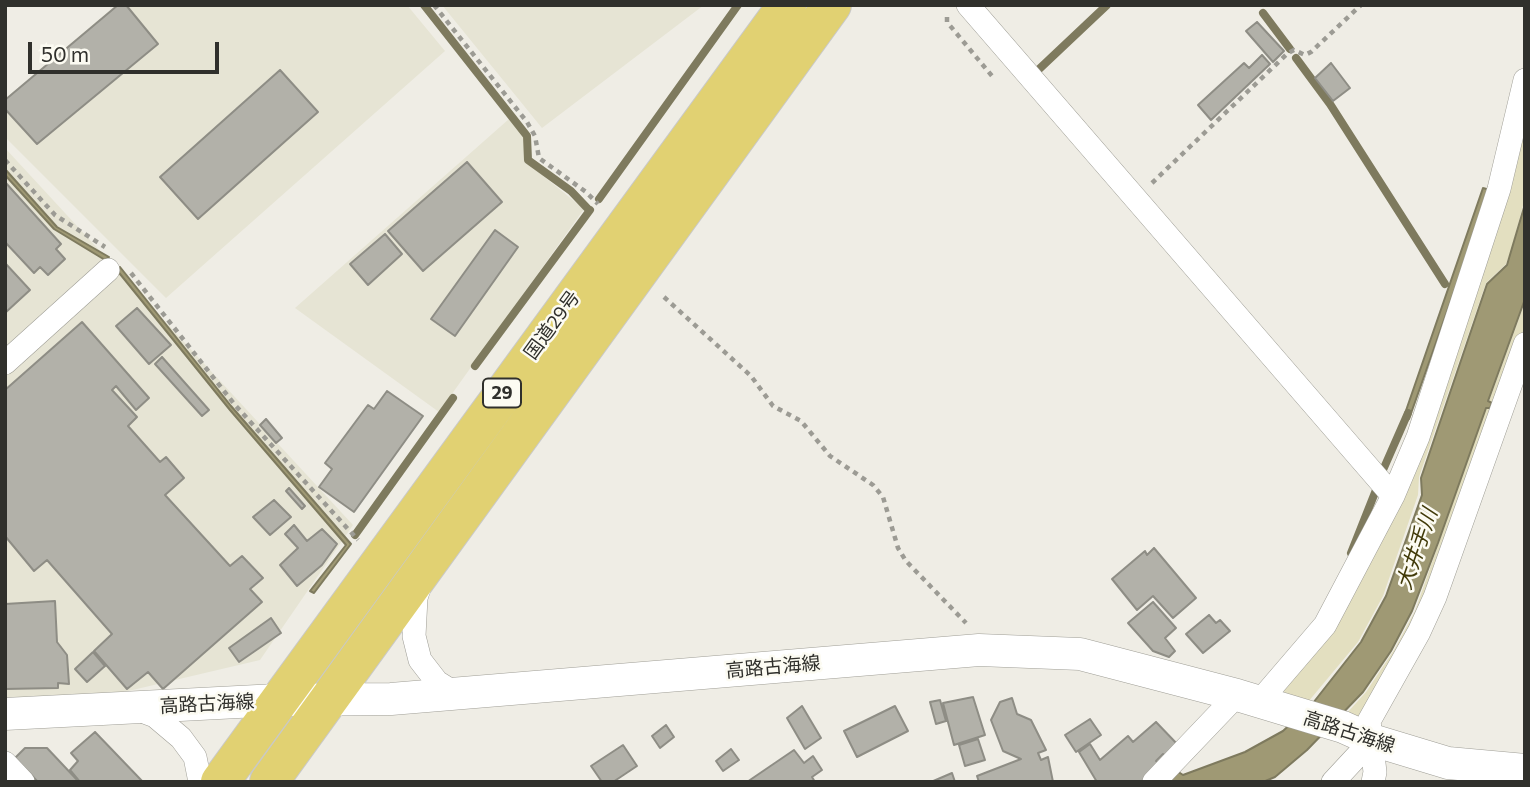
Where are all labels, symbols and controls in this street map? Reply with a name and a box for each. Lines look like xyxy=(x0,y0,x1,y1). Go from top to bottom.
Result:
scale bar xyxy=(32,28,222,72)
text: 50 m xyxy=(41,41,89,66)
street label: 国道29号 xyxy=(520,286,584,364)
road number: 29 xyxy=(483,379,521,408)
water label: 大井手川 xyxy=(1391,505,1443,593)
street label: 高路古海線 xyxy=(725,652,821,682)
street label: 高路古海線 xyxy=(159,690,255,718)
street label: 高路古海線 xyxy=(1300,706,1398,758)

